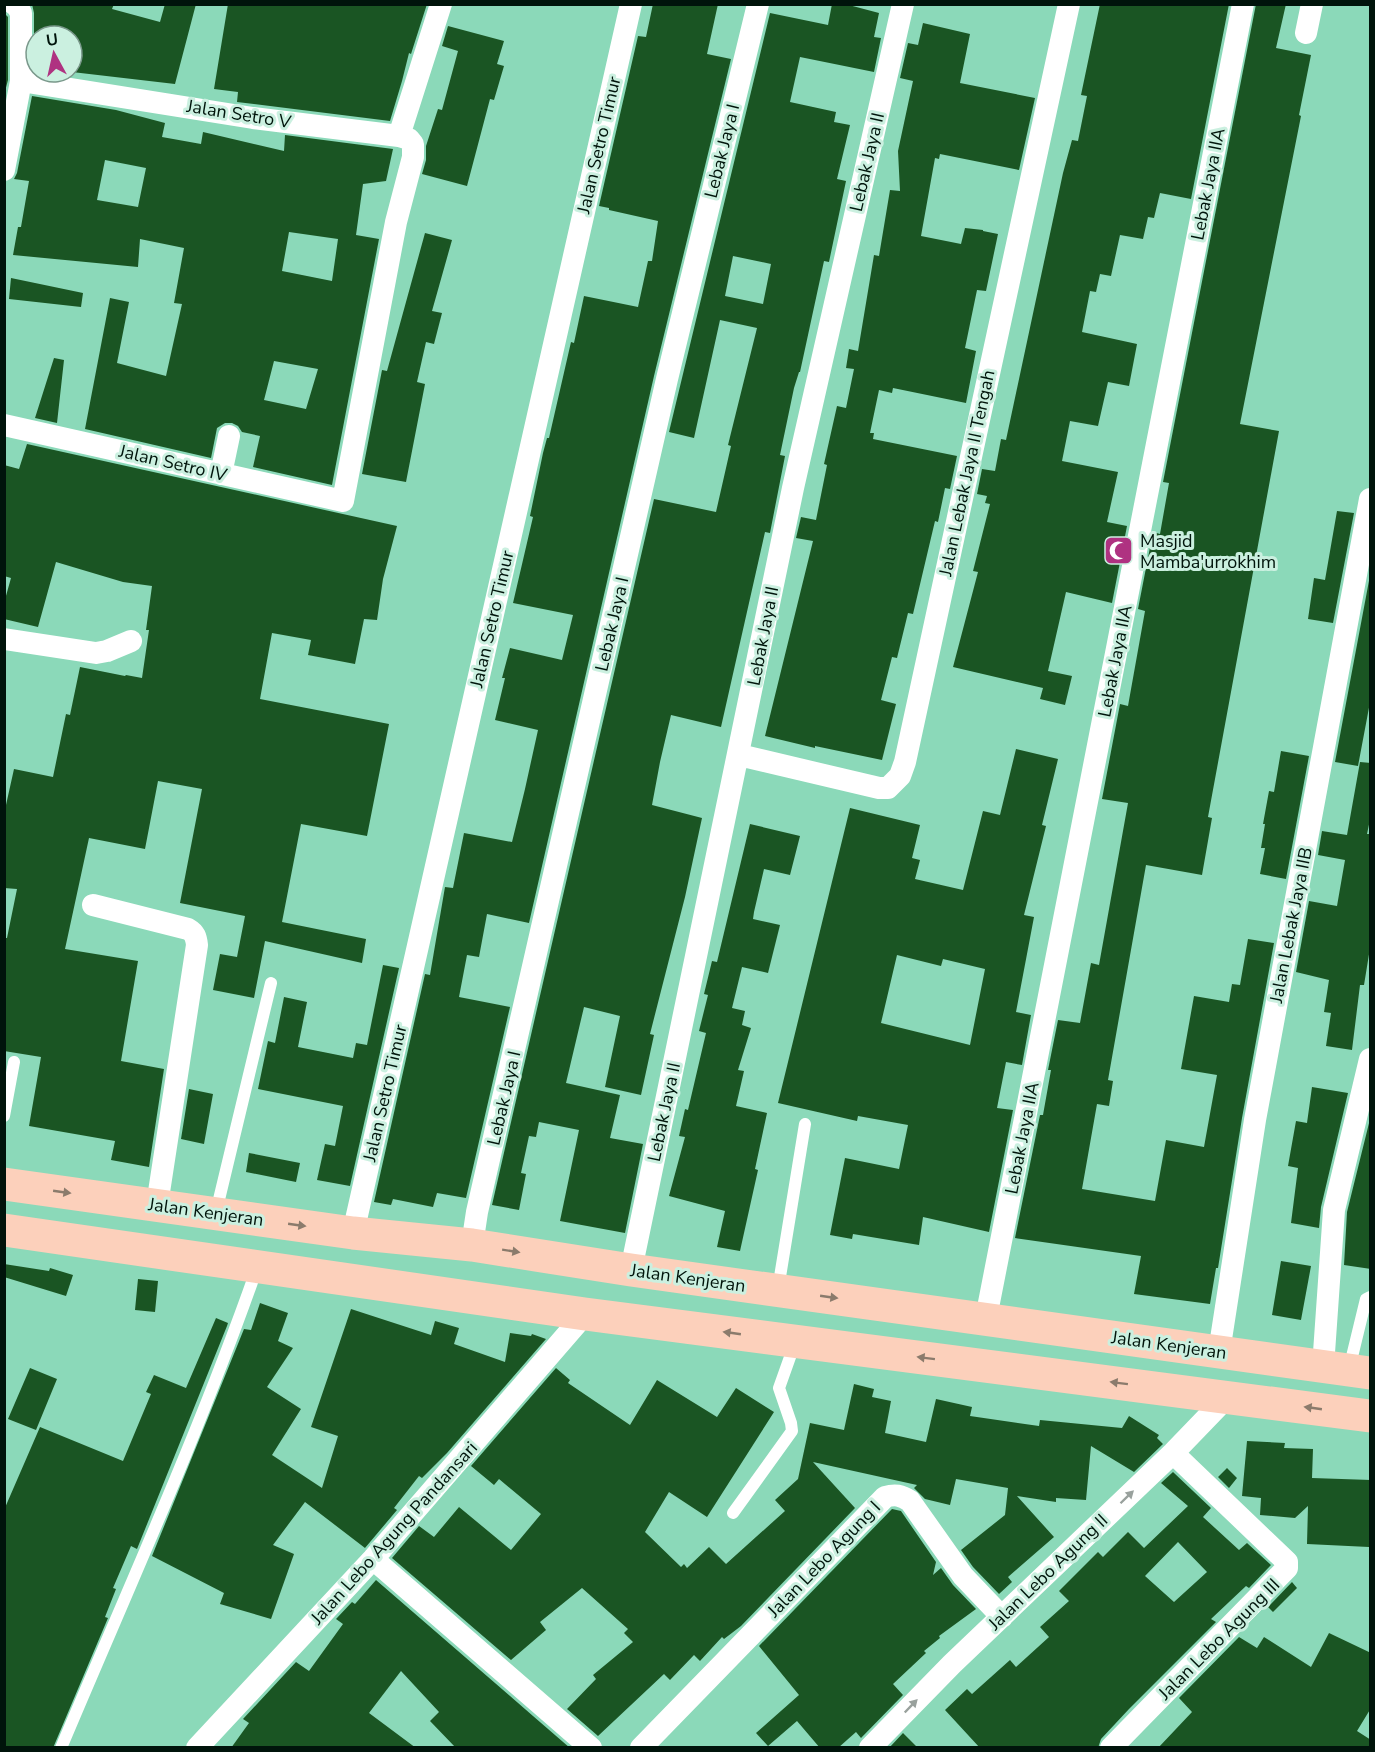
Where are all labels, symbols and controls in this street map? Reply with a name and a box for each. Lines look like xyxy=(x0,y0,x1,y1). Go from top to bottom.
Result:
north arrow xyxy=(24,24,84,84)
text: U xyxy=(45,28,59,52)
street label: Jalan Setro Timur xyxy=(571,74,627,217)
street label: Jalan Setro V xyxy=(184,94,294,134)
street label: Lebak Jaya I xyxy=(699,101,745,201)
street label: Lebak Jaya II xyxy=(844,110,890,214)
street label: Lebak Jaya IIA xyxy=(1185,126,1231,242)
street label: Jalan Lebak Jaya II Tengah xyxy=(933,368,1001,579)
street label: Jalan Setro IV xyxy=(116,439,230,487)
place label: Masjid Mamba'urrokhim xyxy=(1140,529,1276,574)
mosque icon: Masjid Mamba'urrokhim xyxy=(1103,535,1135,567)
street label: Jalan Setro Timur xyxy=(464,548,520,691)
street label: Lebak Jaya I xyxy=(590,575,634,673)
street label: Lebak Jaya II xyxy=(742,584,784,688)
street label: Lebak Jaya IIA xyxy=(1092,603,1138,719)
street label: Jalan Lebak Jaya IIB xyxy=(1264,845,1318,1006)
street label: Jalan Setro Timur xyxy=(357,1022,413,1165)
street label: Lebak Jaya I xyxy=(482,1049,526,1147)
street label: Lebak Jaya II xyxy=(642,1060,686,1164)
street label: Lebak Jaya IIA xyxy=(999,1080,1045,1196)
one-way arrow xyxy=(53,1187,72,1196)
street label: Jalan Kenjeran xyxy=(146,1192,265,1232)
one-way arrow xyxy=(288,1220,307,1229)
one-way arrow xyxy=(502,1247,521,1256)
street label: Jalan Kenjeran xyxy=(628,1258,747,1298)
one-way arrow xyxy=(820,1292,839,1302)
street label: Jalan Kenjeran xyxy=(1109,1325,1228,1365)
one-way arrow xyxy=(723,1329,742,1338)
one-way arrow xyxy=(916,1354,935,1363)
one-way arrow xyxy=(1110,1378,1129,1388)
one-way arrow xyxy=(1303,1404,1322,1413)
street label: Jalan Lebo Agung Pandansari xyxy=(305,1436,483,1630)
one-way arrow xyxy=(1119,1491,1134,1504)
street label: Jalan Lebo Agung I xyxy=(761,1496,886,1623)
street label: Jalan Lebo Agung II xyxy=(982,1509,1113,1636)
street label: Jalan Lebo Agung III xyxy=(1152,1573,1285,1706)
one-way arrow xyxy=(904,1699,918,1713)

